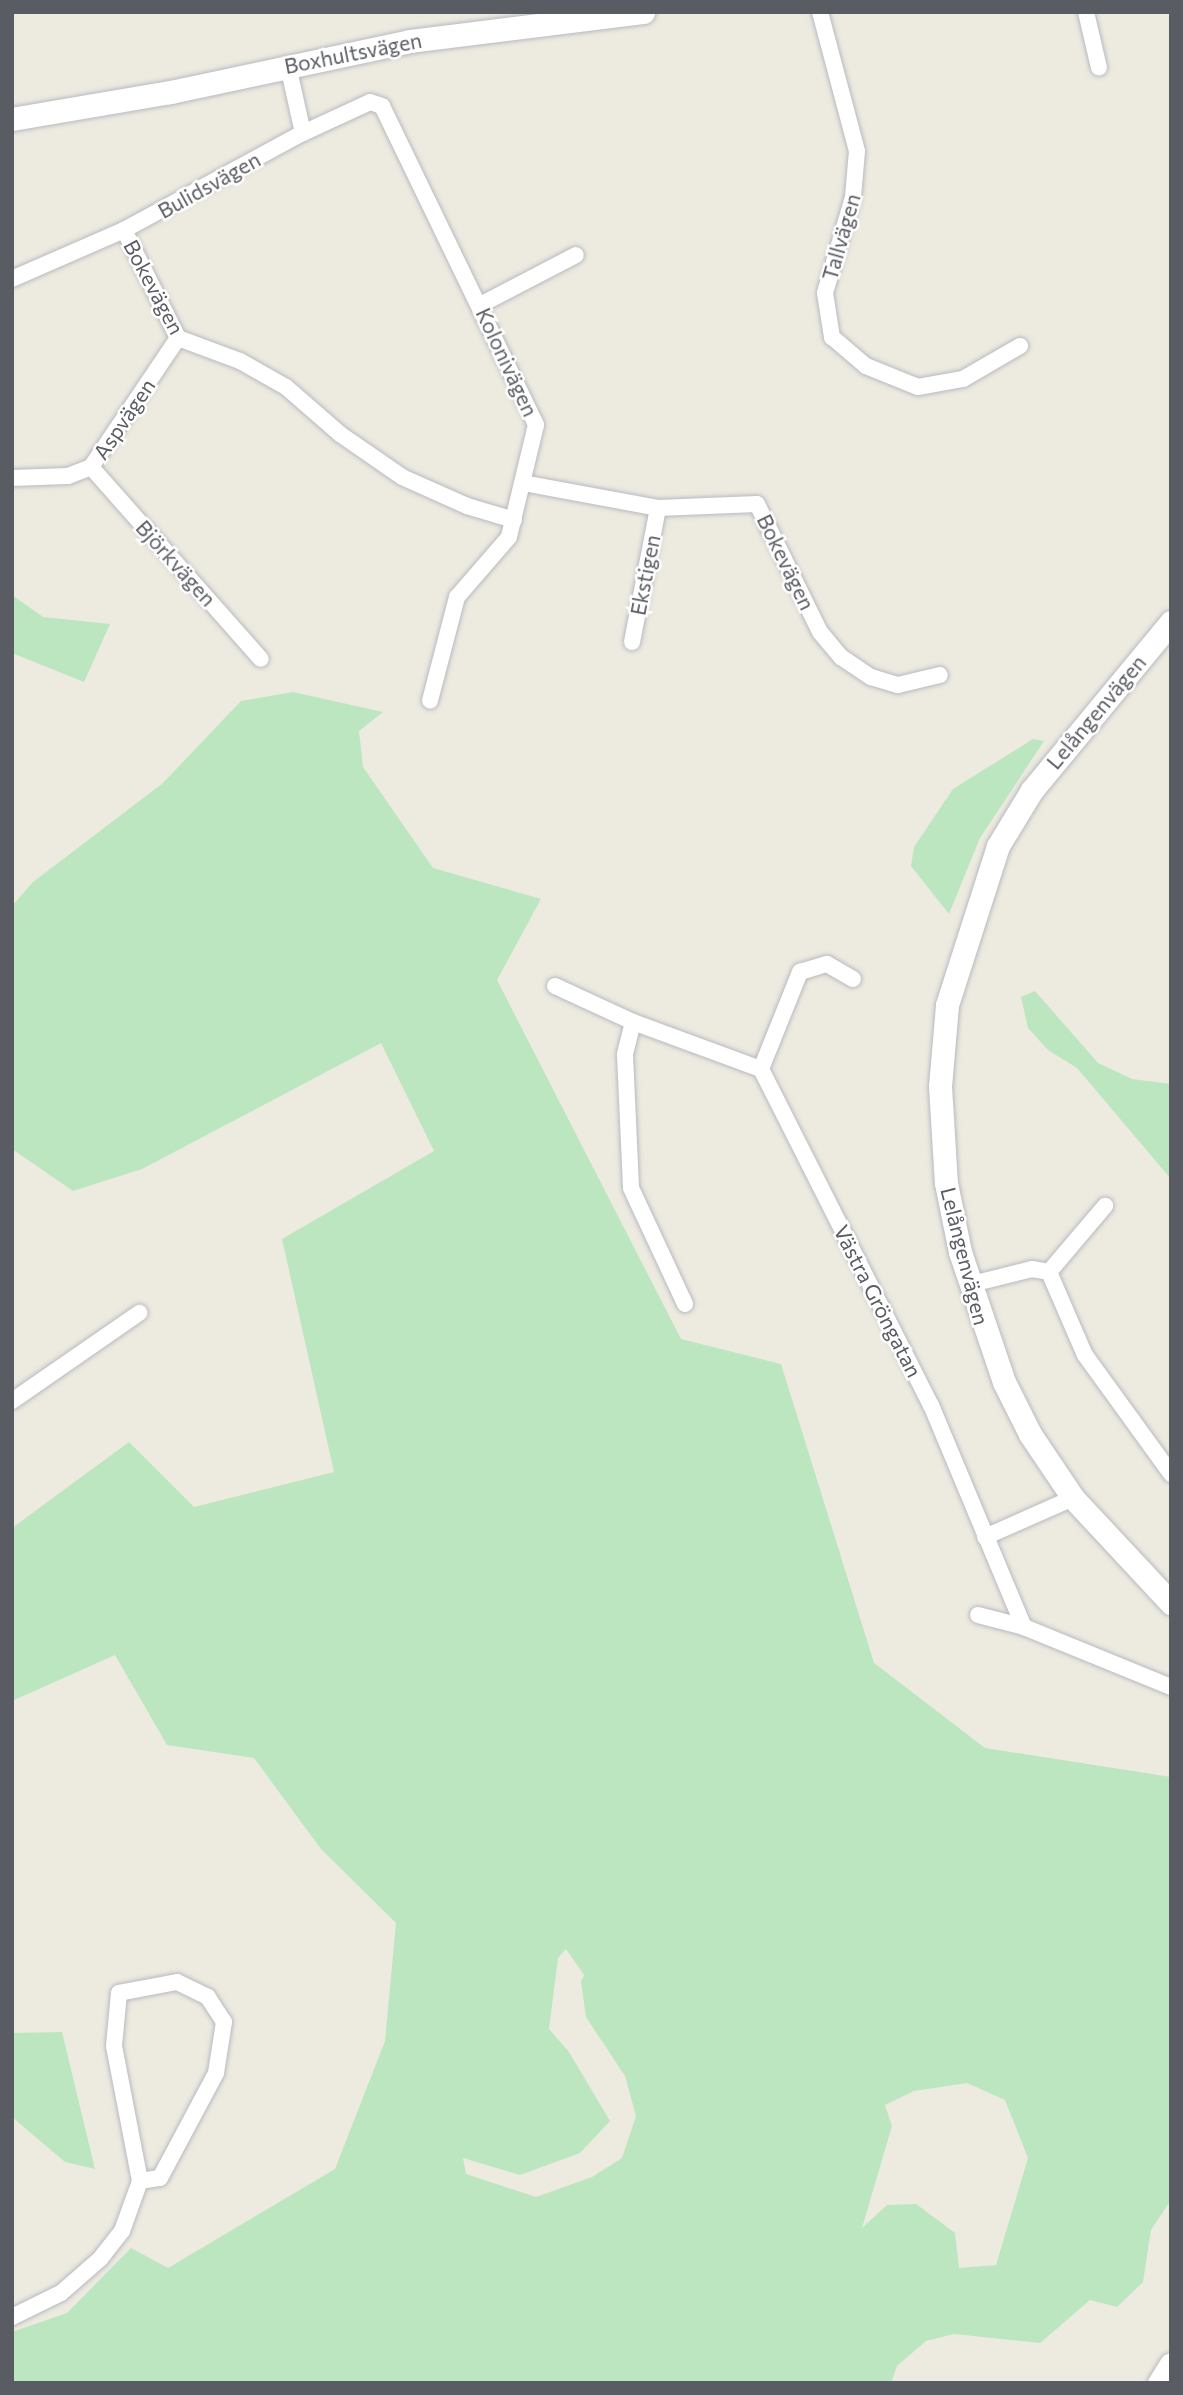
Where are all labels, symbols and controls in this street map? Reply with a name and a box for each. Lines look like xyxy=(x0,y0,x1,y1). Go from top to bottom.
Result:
street label: Boxhultsvägen xyxy=(282,27,424,79)
street label: Bulidsvägen xyxy=(153,147,265,223)
street label: Tallvägen xyxy=(817,191,865,283)
street label: Bokevägen xyxy=(119,235,189,339)
street label: Kolonivägen xyxy=(471,304,543,420)
street label: Aspvägen xyxy=(88,374,160,464)
street label: Bokevägen xyxy=(752,510,820,614)
street label: Björkvägen xyxy=(131,515,221,611)
street label: Ekstigen xyxy=(625,533,665,617)
street label: Lelångenvägen xyxy=(1041,650,1151,774)
street label: Lelångenvägen xyxy=(936,1184,994,1328)
street label: Västra Gröngatan xyxy=(829,1221,927,1381)

